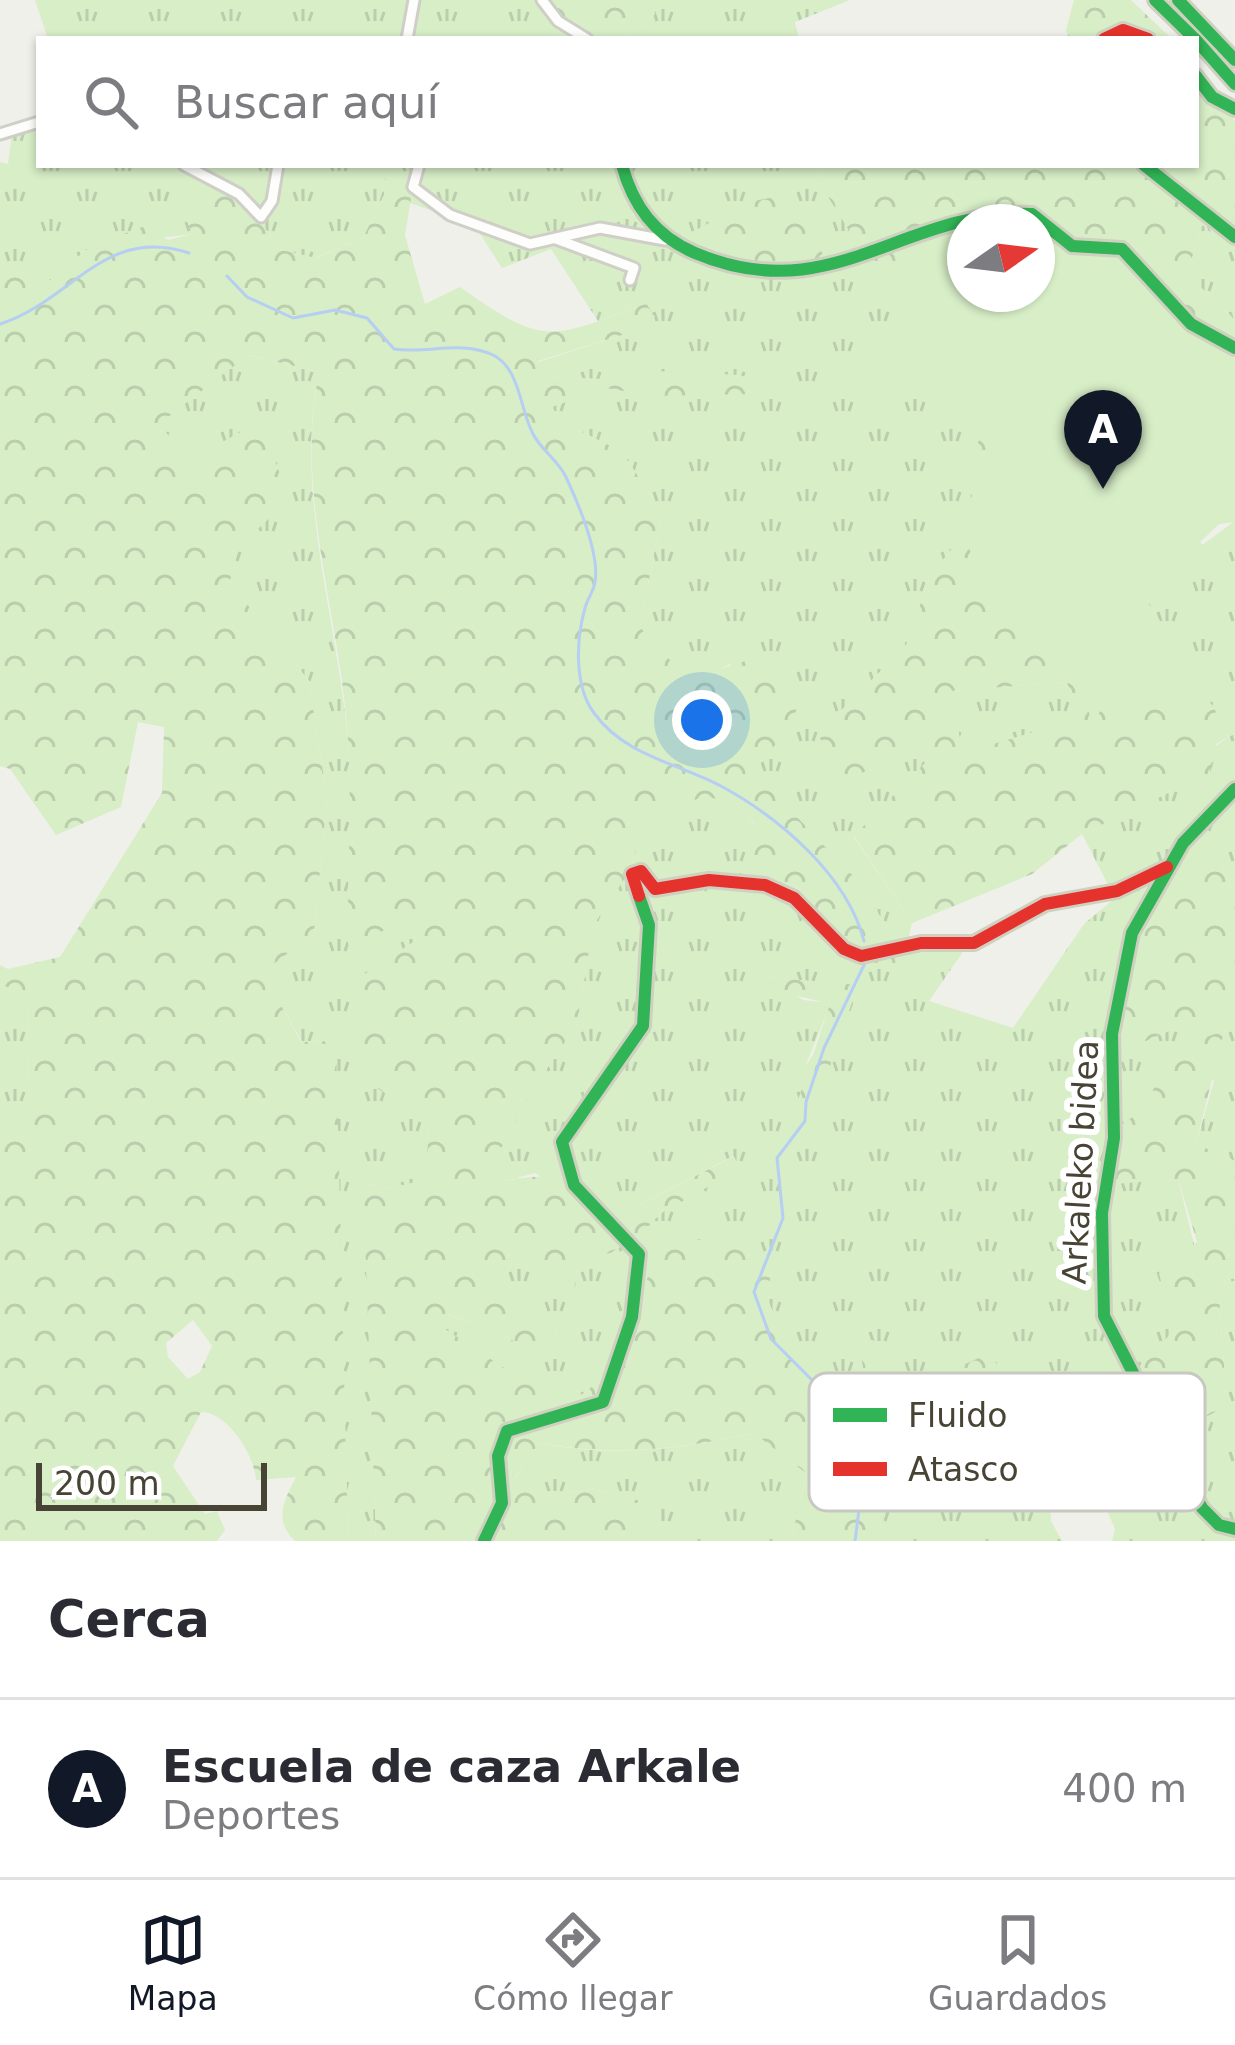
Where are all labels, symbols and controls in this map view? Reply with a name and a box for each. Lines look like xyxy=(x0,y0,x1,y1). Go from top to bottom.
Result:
search box xyxy=(36,36,1199,168)
icon: search xyxy=(78,69,144,135)
text: Buscar aquí xyxy=(174,76,439,129)
north arrow xyxy=(947,204,1055,312)
pin: A xyxy=(1064,390,1142,489)
your location xyxy=(672,690,732,750)
street label: Arkaleko bidea xyxy=(1055,1039,1106,1285)
legend xyxy=(809,1373,1205,1511)
text: Fluido xyxy=(908,1396,1007,1435)
text: Atasco xyxy=(908,1450,1019,1489)
scale bar xyxy=(36,1457,267,1510)
text: 200 m xyxy=(54,1464,160,1503)
text: Cerca xyxy=(48,1590,210,1649)
text: Escuela de caza Arkale xyxy=(162,1740,741,1793)
text: A xyxy=(72,1766,102,1811)
text: 400 m xyxy=(1062,1766,1187,1811)
text: Deportes xyxy=(162,1793,340,1838)
tab: Mapa xyxy=(128,1907,218,2018)
tab: Cómo llegar xyxy=(473,1907,673,2018)
tab: Guardados xyxy=(928,1907,1107,2018)

